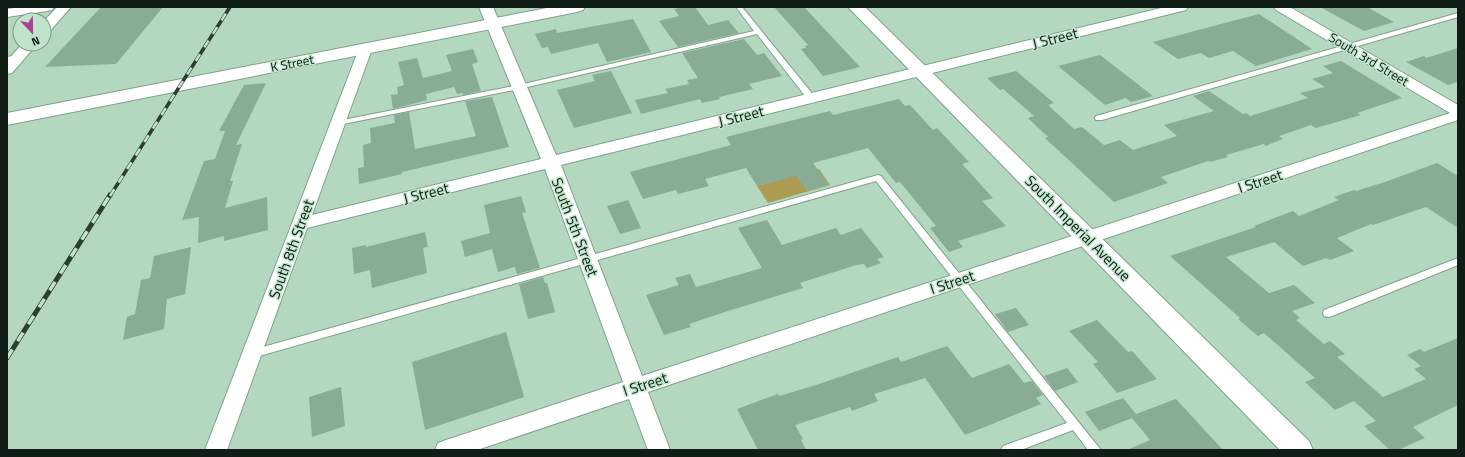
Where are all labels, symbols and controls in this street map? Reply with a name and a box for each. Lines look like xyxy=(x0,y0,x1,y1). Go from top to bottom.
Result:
north arrow xyxy=(12,12,52,52)
street label: J Street xyxy=(1030,21,1081,55)
street label: South 3rd Street xyxy=(1325,27,1413,91)
text: N xyxy=(29,32,42,50)
street label: K Street xyxy=(269,49,316,77)
street label: J Street xyxy=(716,99,767,133)
street label: I Street xyxy=(1235,163,1286,199)
street label: South Imperial Avenue xyxy=(1020,170,1136,286)
street label: South 5th Street xyxy=(546,174,605,281)
street label: J Street xyxy=(401,176,452,210)
street label: South 8th Street xyxy=(262,195,320,302)
street label: I Street xyxy=(927,264,978,300)
street label: I Street xyxy=(620,366,671,402)

